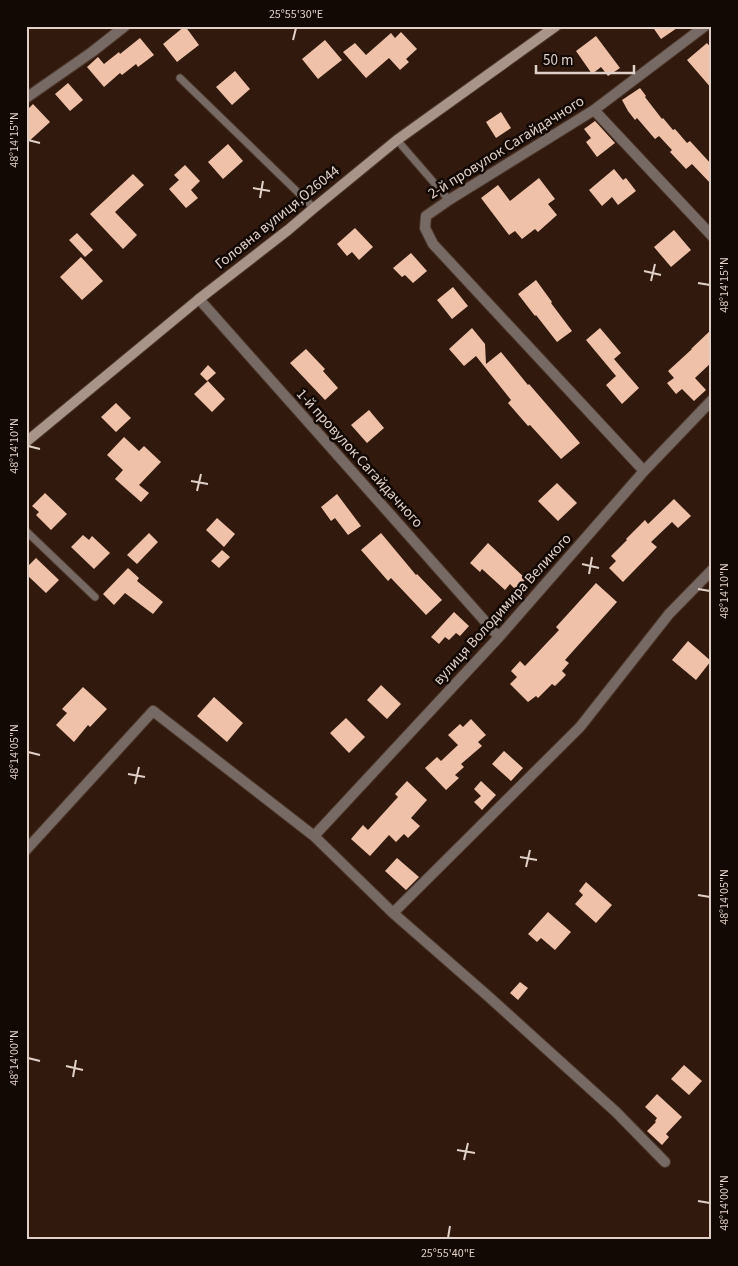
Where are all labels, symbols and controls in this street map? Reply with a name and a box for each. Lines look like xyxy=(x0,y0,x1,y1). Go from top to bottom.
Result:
text: 25°55'30"E xyxy=(269,6,323,23)
scale bar xyxy=(536,42,633,74)
text: 50 m xyxy=(543,50,573,71)
street label: 2-й провулок Сагайдачного xyxy=(424,91,588,204)
text: 48°14'15"N xyxy=(6,112,23,168)
street label: Головна вулиця,О26044 xyxy=(211,160,344,274)
text: 48°14'15"N xyxy=(716,257,733,313)
street label: 1-й провулок Сагайдачного xyxy=(291,384,428,532)
text: 48°14'10"N xyxy=(6,418,23,474)
street label: вулиця Володимира Великого xyxy=(428,529,576,690)
text: 48°14'10"N xyxy=(716,563,733,619)
text: 48°14'05"N xyxy=(6,724,23,780)
text: 48°14'05"N xyxy=(716,869,733,925)
text: 48°14'00"N xyxy=(6,1030,23,1086)
text: 48°14'00"N xyxy=(716,1175,733,1231)
text: 25°55'40"E xyxy=(421,1245,475,1262)

